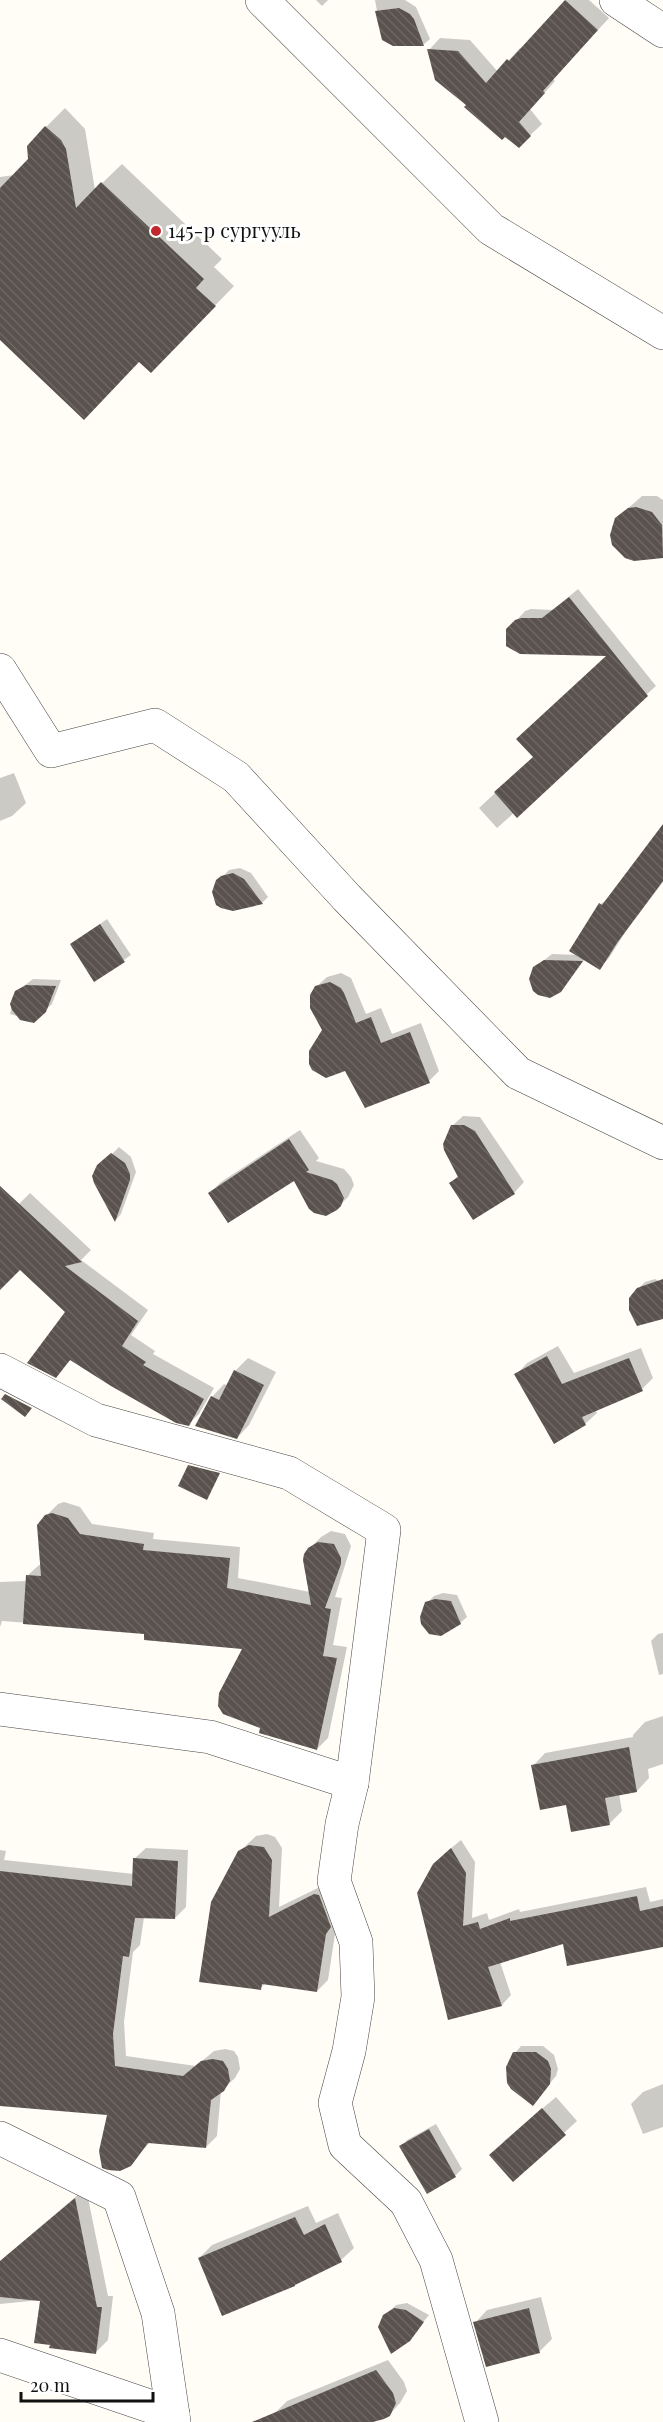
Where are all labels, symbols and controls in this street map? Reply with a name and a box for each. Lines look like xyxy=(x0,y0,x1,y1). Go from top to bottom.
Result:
place label: 145-р сургууль xyxy=(168,216,301,243)
marker: 145-р сургууль xyxy=(149,224,163,238)
scale bar xyxy=(21,2365,153,2403)
text: 20 m xyxy=(30,2373,70,2397)

